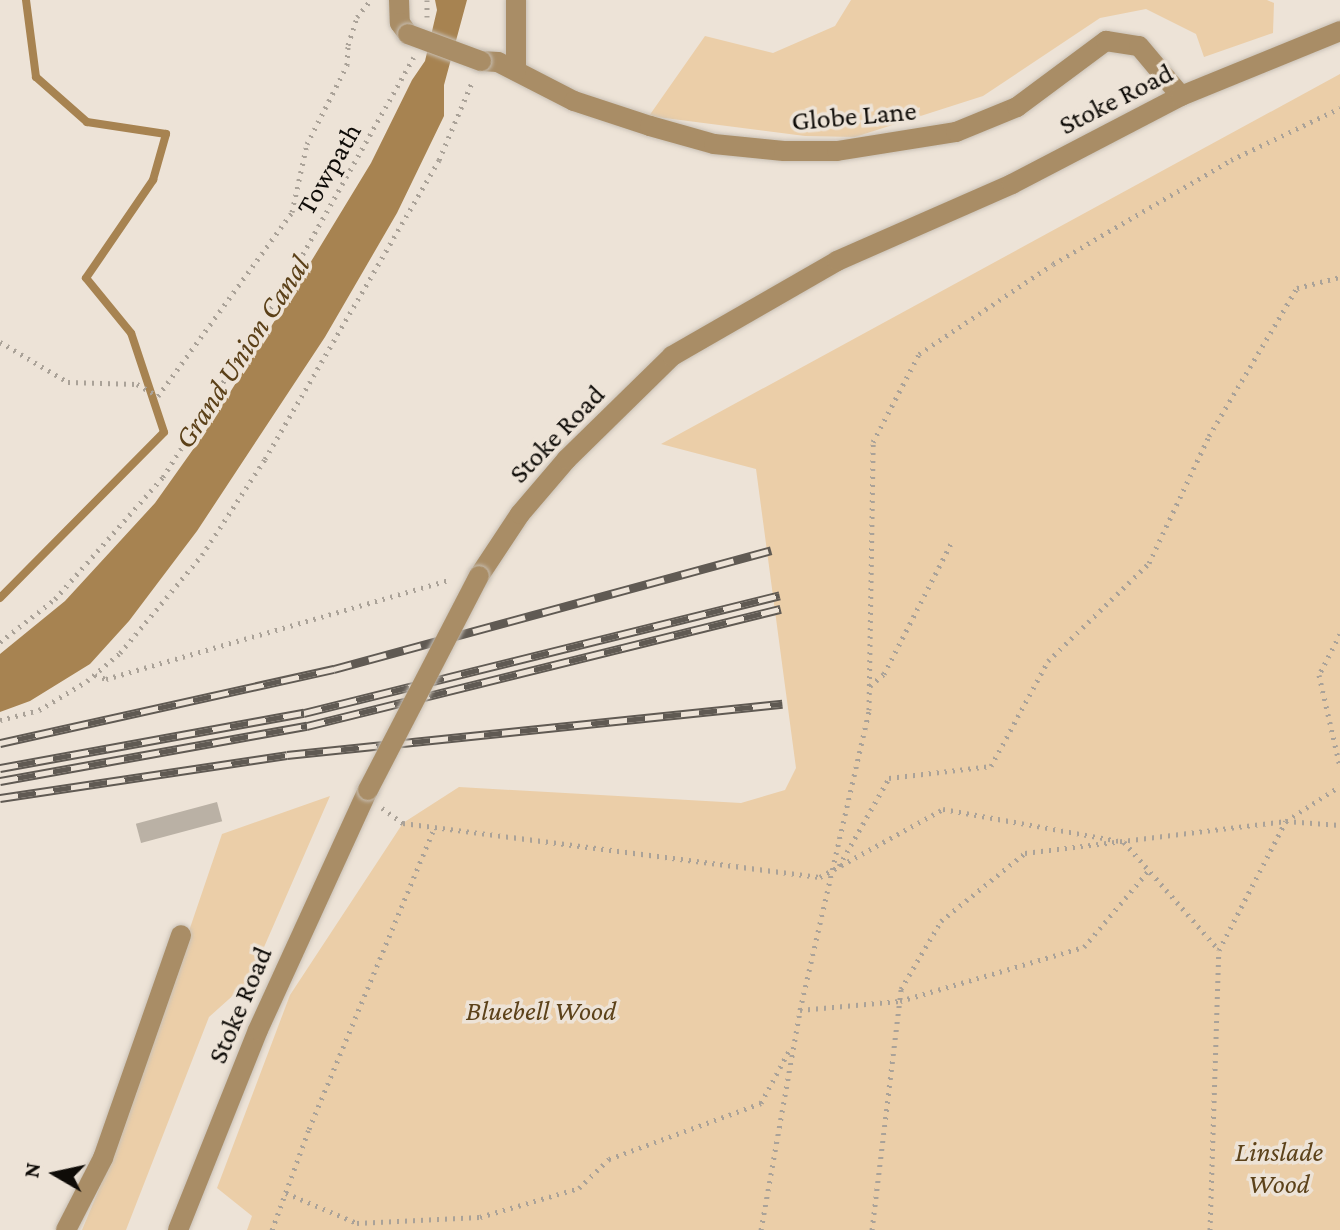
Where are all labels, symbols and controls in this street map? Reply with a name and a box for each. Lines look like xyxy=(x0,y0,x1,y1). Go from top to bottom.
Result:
street label: Stoke Road xyxy=(1053,56,1179,142)
street label: Globe Lane xyxy=(790,94,918,138)
street label: Towpath xyxy=(289,117,369,221)
water label: Grand Union Canal xyxy=(166,249,318,455)
street label: Stoke Road xyxy=(502,378,612,490)
street label: Stoke Road xyxy=(200,942,280,1068)
park label: Bluebell Wood xyxy=(466,994,616,1028)
north arrow xyxy=(16,1134,96,1214)
park label: Linslade Wood xyxy=(1235,1135,1323,1201)
text: N xyxy=(18,1161,45,1180)

